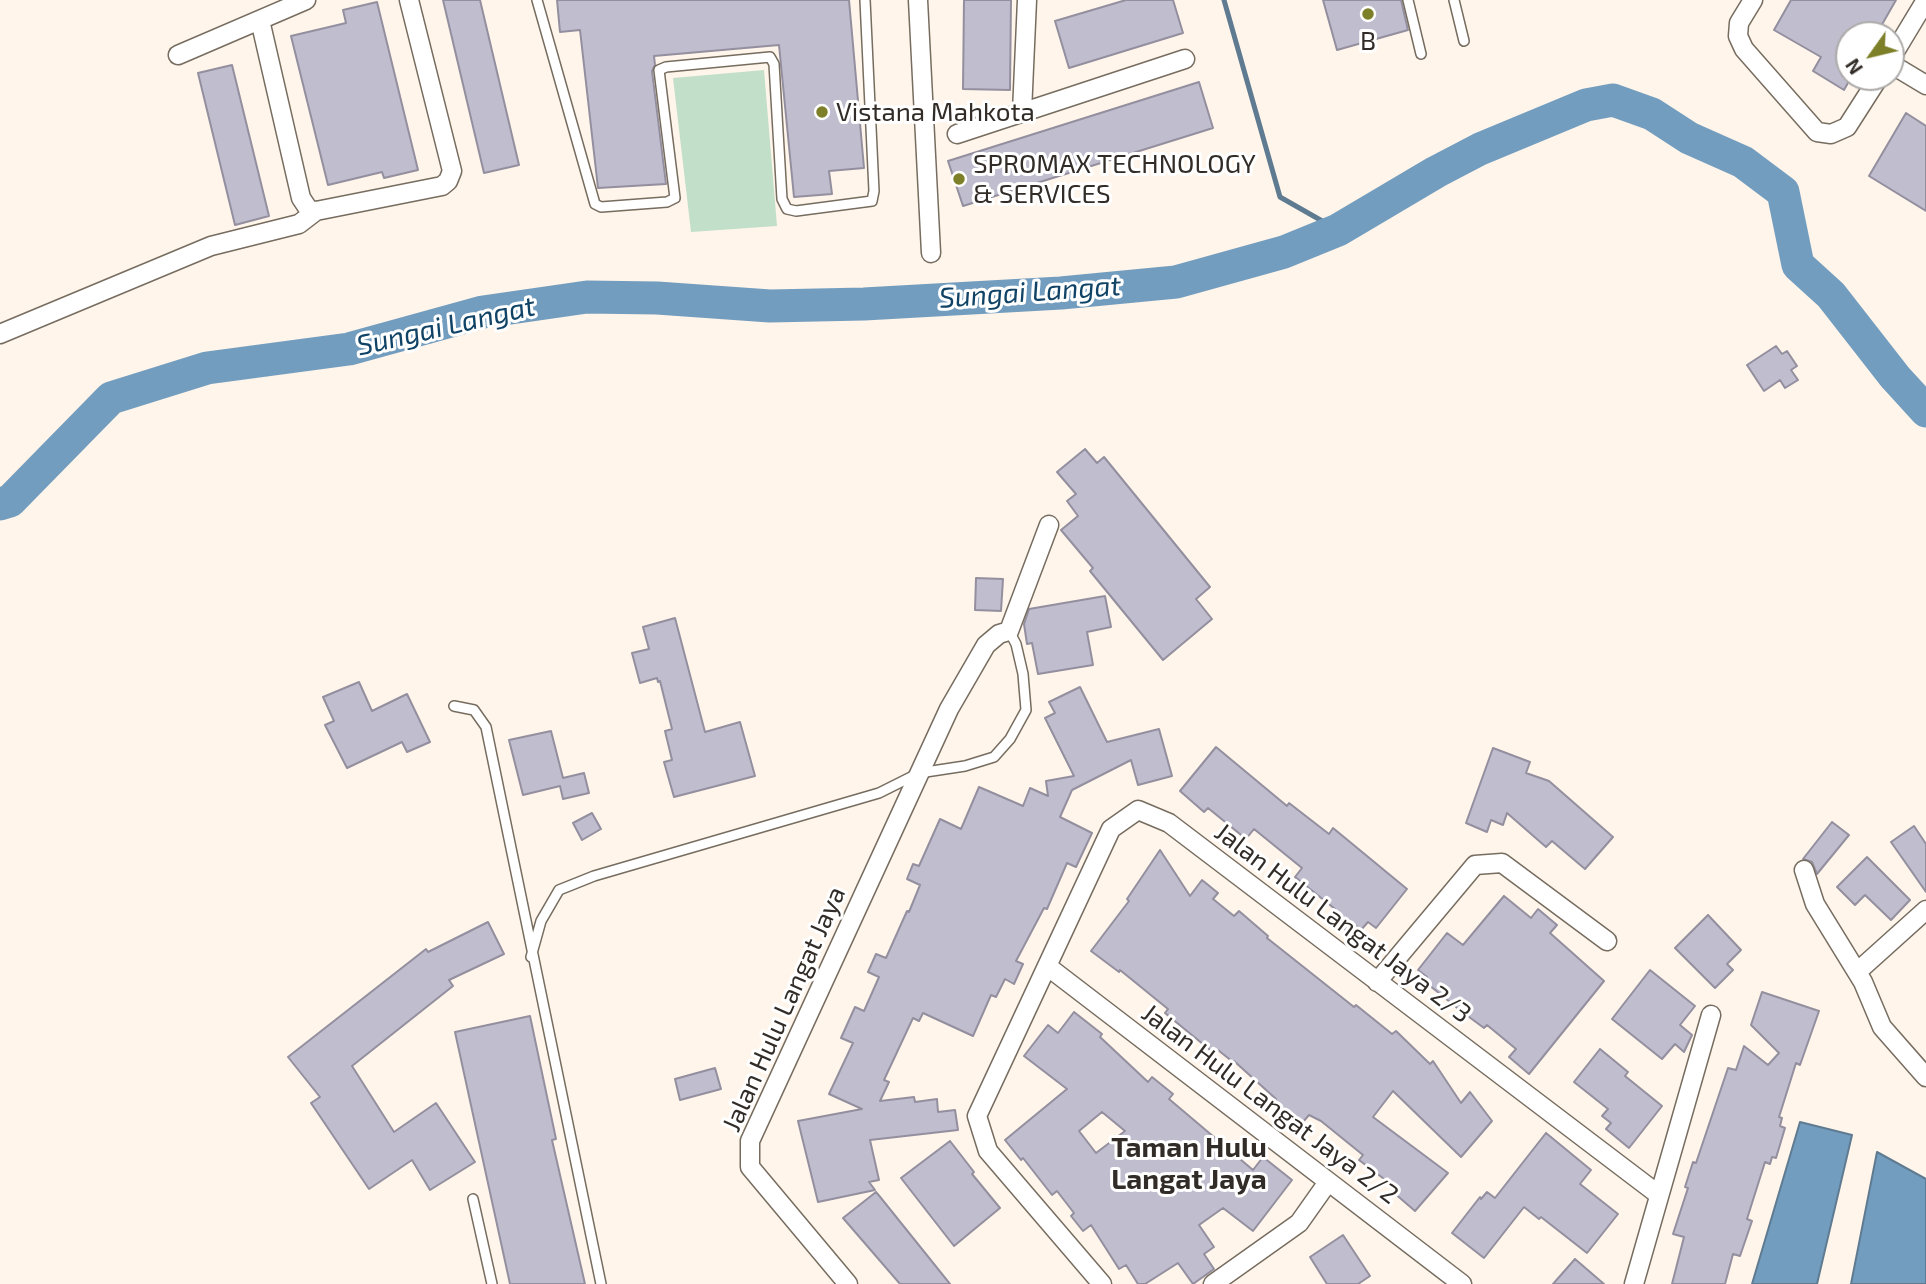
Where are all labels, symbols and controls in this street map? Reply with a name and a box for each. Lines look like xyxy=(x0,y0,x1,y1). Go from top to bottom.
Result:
marker: B xyxy=(1360,6,1376,22)
north arrow xyxy=(1835,21,1905,91)
place label: B xyxy=(1360,25,1376,57)
text: N xyxy=(1840,55,1867,79)
place label: Vistana Mahkota xyxy=(836,96,1035,128)
marker: Vistana Mahkota xyxy=(814,104,830,120)
place label: SPROMAX TECHNOLOGY & SERVICES xyxy=(973,148,1256,210)
marker: SPROMAX TECHNOLOGY & SERVICES xyxy=(951,171,967,187)
water label: Sungai Langat xyxy=(938,269,1122,315)
water label: Sungai Langat xyxy=(353,289,539,363)
street label: Jalan Hulu Langat Jaya 2/3 xyxy=(1209,816,1477,1030)
street label: Jalan Hulu Langat Jaya xyxy=(716,882,852,1136)
street label: Jalan Hulu Langat Jaya 2/2 xyxy=(1136,997,1404,1211)
district label: Taman Hulu Langat Jaya xyxy=(1111,1131,1267,1197)

